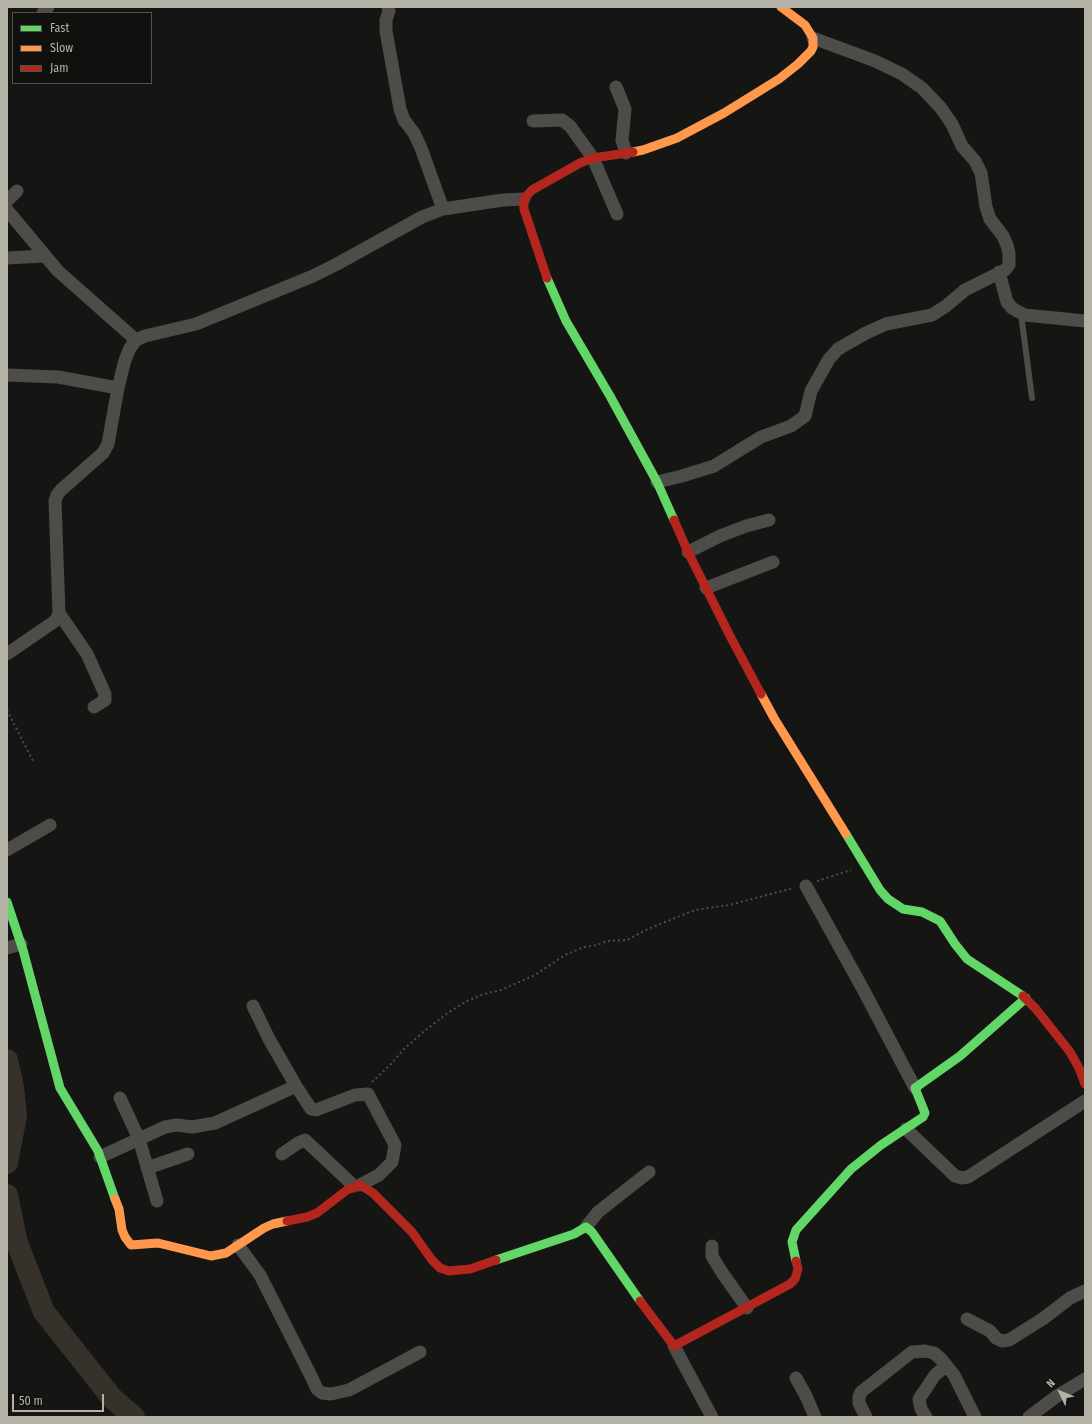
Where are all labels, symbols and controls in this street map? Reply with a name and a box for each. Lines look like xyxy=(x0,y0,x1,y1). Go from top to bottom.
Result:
legend xyxy=(12,12,152,84)
text: Fast xyxy=(50,21,69,35)
text: Slow xyxy=(50,41,73,55)
text: Jam xyxy=(50,61,68,75)
north arrow xyxy=(1040,1372,1080,1412)
text: N xyxy=(1044,1377,1058,1390)
scale bar xyxy=(14,1386,106,1412)
text: 50 m xyxy=(19,1394,43,1408)

